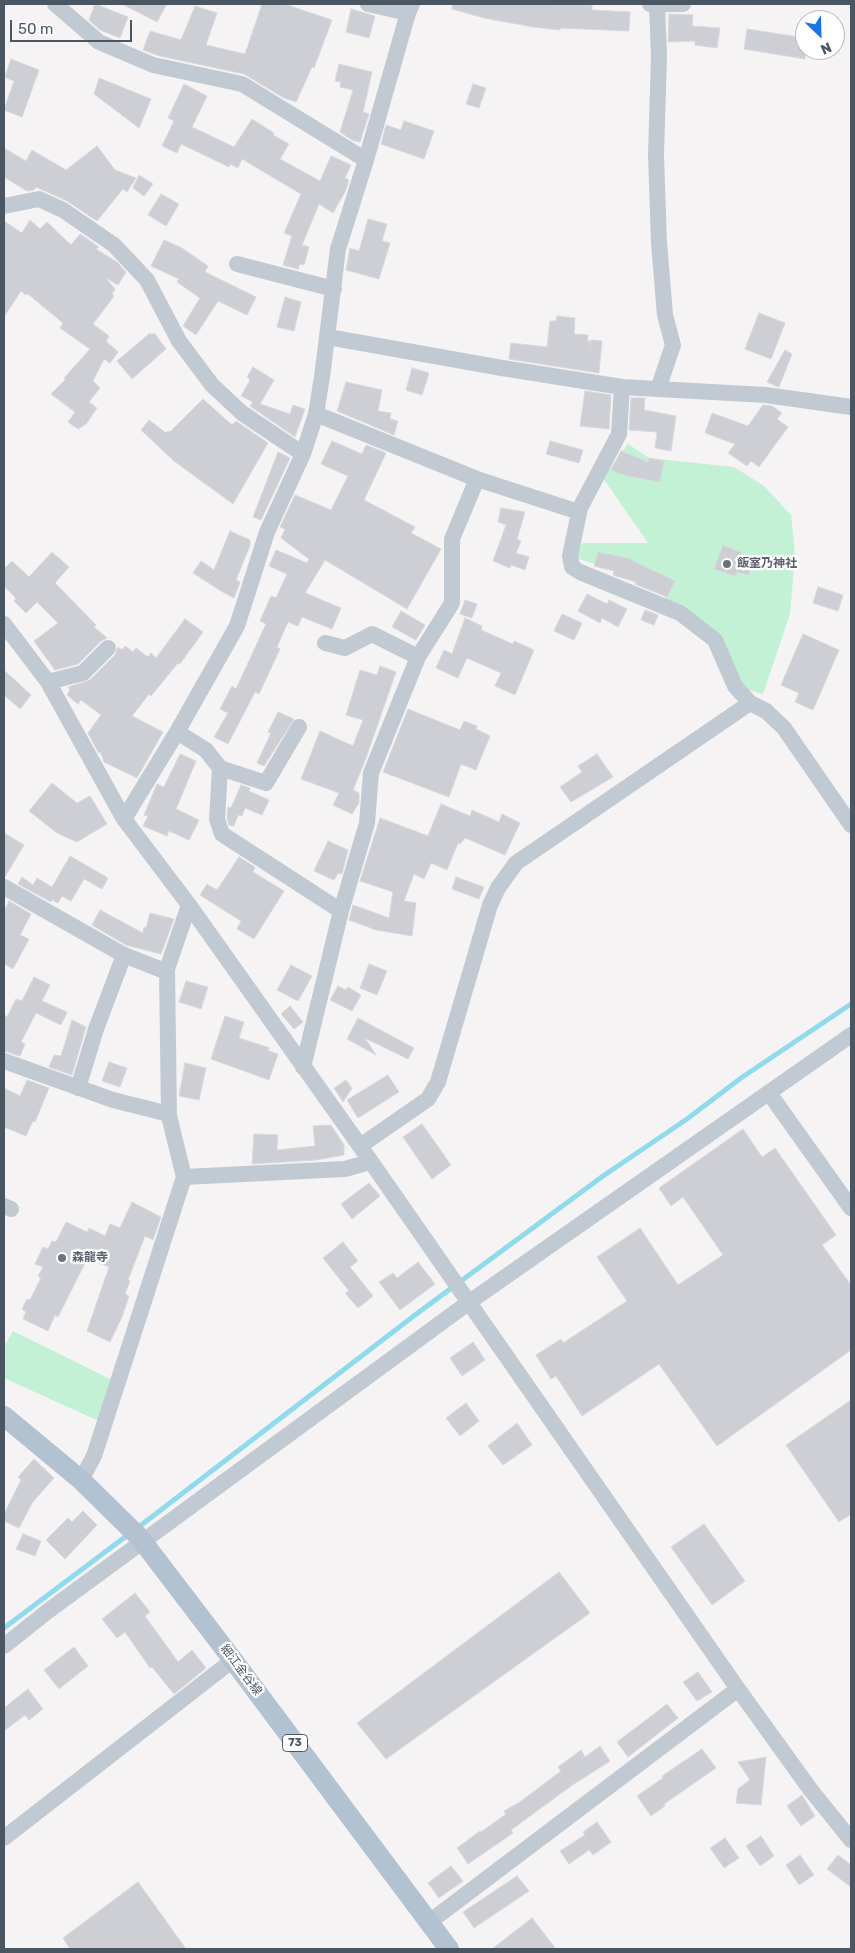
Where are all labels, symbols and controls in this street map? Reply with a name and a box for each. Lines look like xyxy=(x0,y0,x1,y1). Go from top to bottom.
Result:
scale bar xyxy=(12,10,135,42)
north arrow xyxy=(795,10,845,60)
text: 50 m xyxy=(18,20,53,38)
text: N xyxy=(818,38,834,58)
place label: 飯室乃神社 xyxy=(737,557,797,571)
marker: 飯室乃神社 xyxy=(721,558,733,570)
place label: 森龍寺 xyxy=(72,1251,108,1265)
marker: 森龍寺 xyxy=(56,1252,68,1264)
street label: 細江金谷線 xyxy=(217,1642,265,1698)
road number: 73 xyxy=(282,1735,308,1752)

